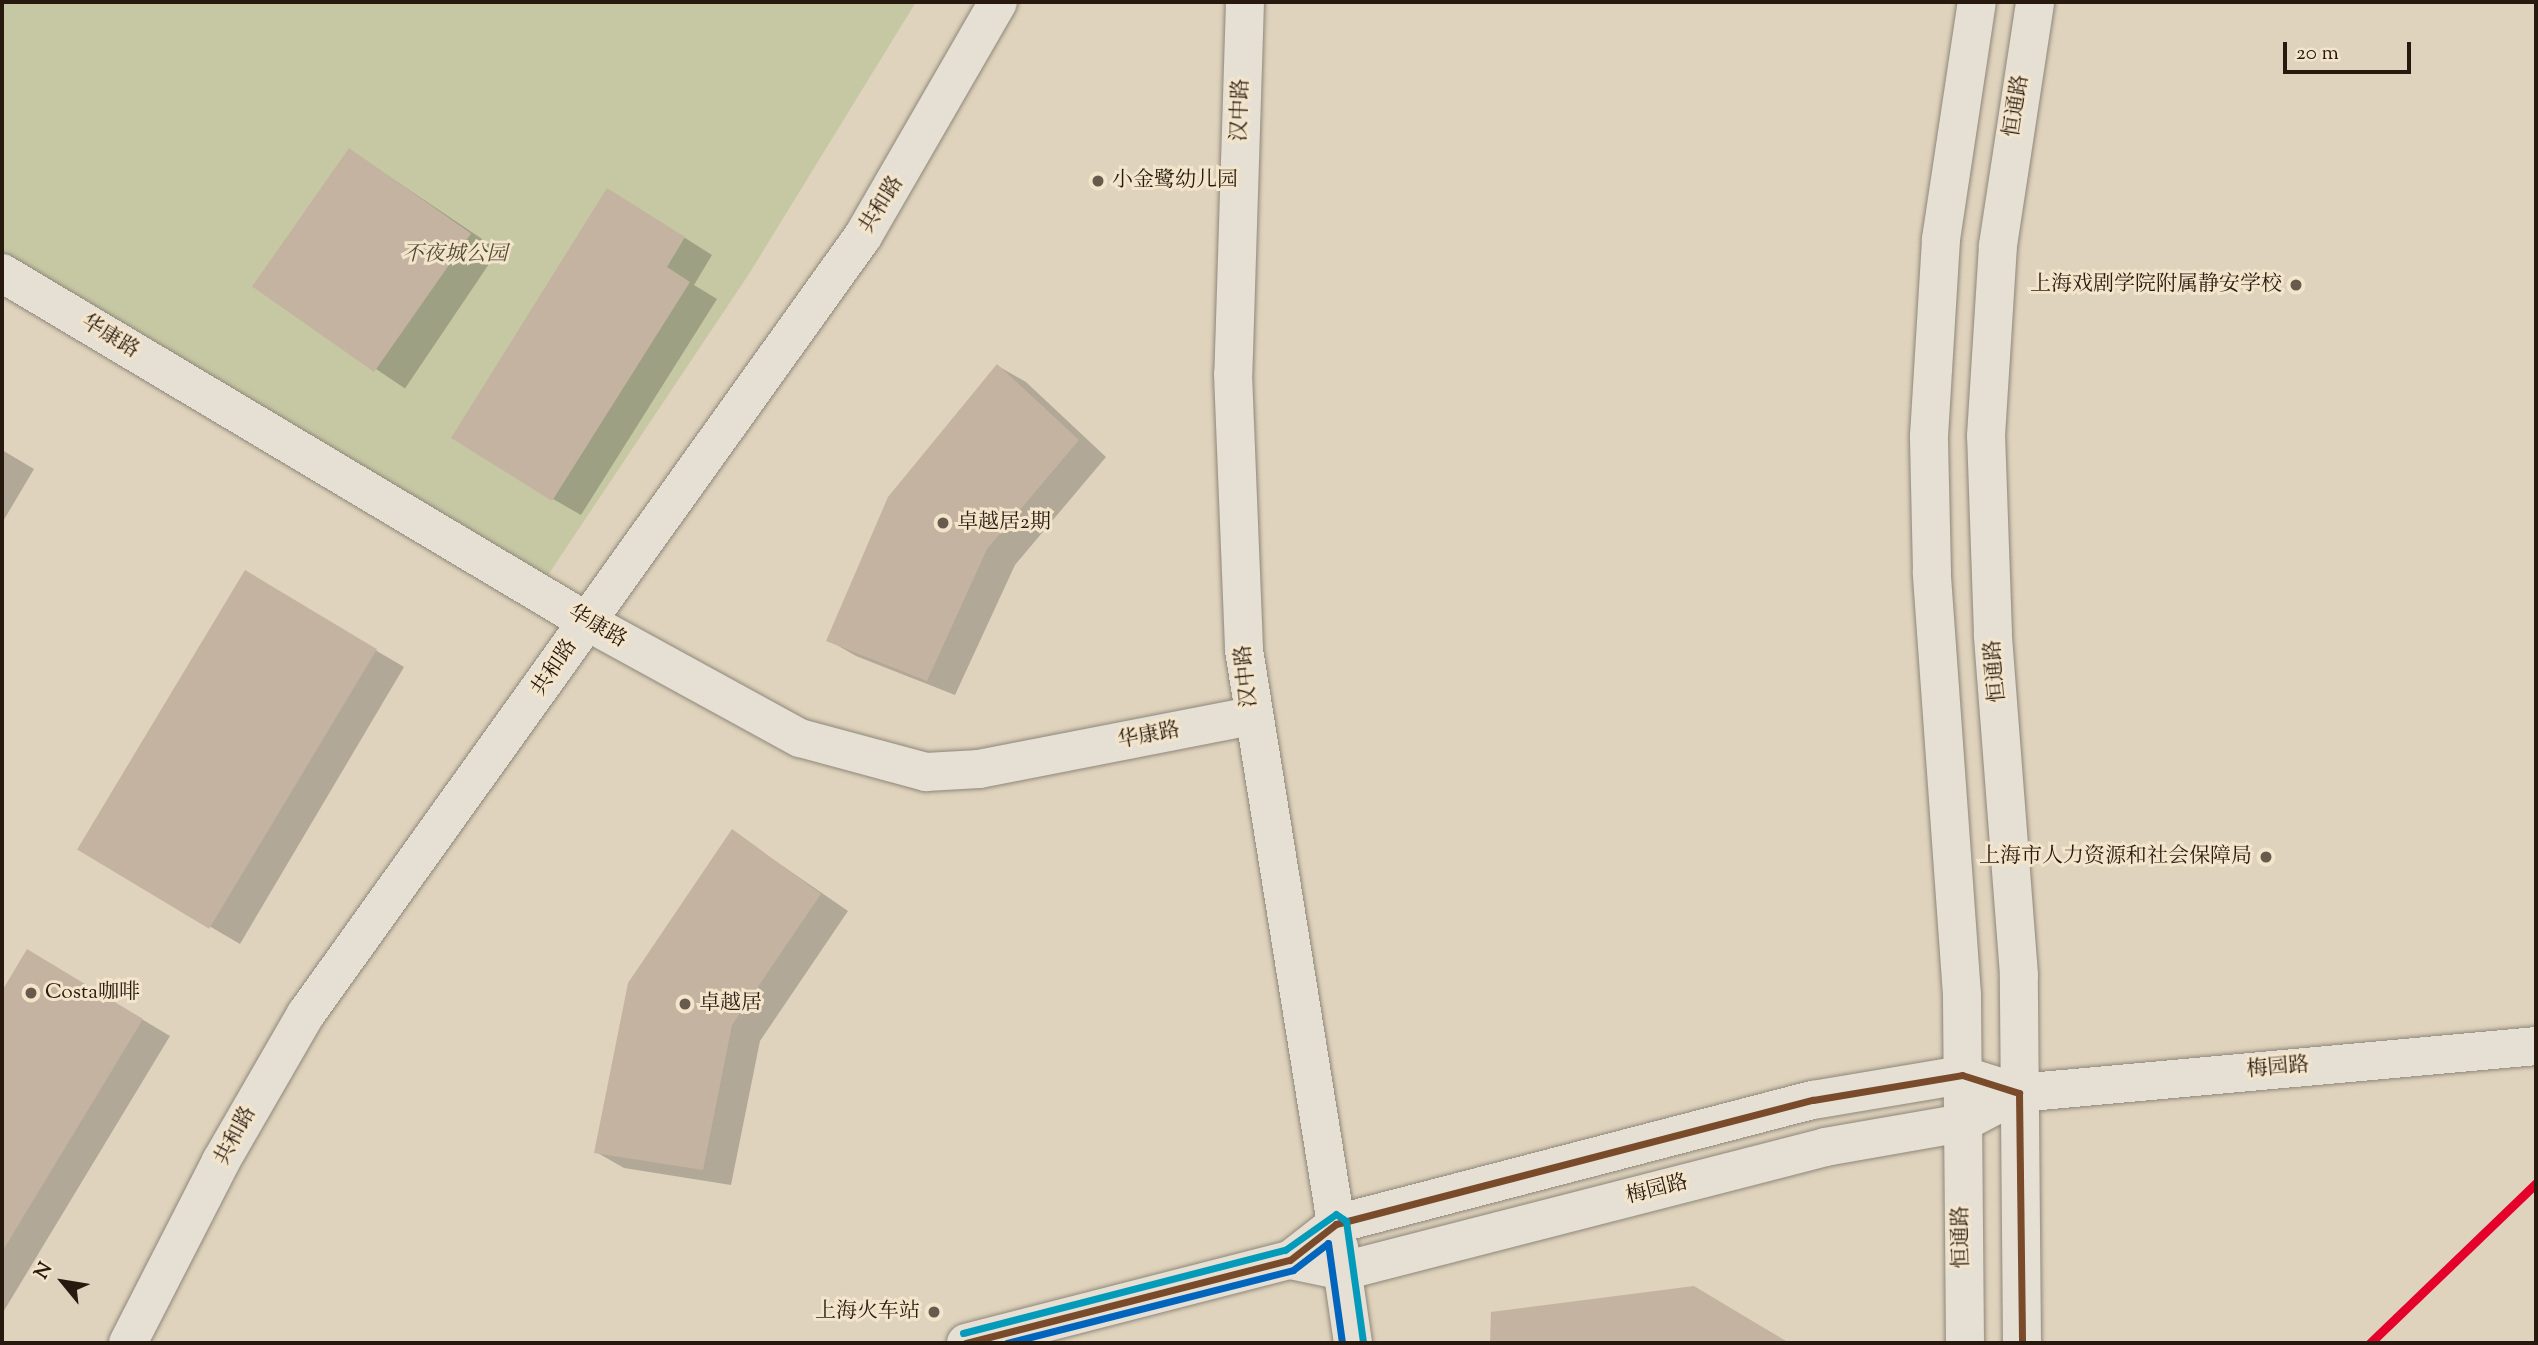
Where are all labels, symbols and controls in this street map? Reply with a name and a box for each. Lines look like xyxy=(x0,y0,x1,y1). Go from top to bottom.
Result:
scale bar xyxy=(2286,28,2414,72)
text: 20 m xyxy=(2296,39,2339,69)
street label: 恒通路 xyxy=(2000,73,2034,139)
street label: 汉中路 xyxy=(1227,78,1255,142)
place label: 小金鹭幼儿园 xyxy=(1112,168,1238,194)
street label: 共和路 xyxy=(855,172,909,238)
marker: 小金鹭幼儿园 xyxy=(1090,173,1106,189)
park label: 不夜城公园 xyxy=(403,242,507,268)
place label: 上海戏剧学院附属静安学校 xyxy=(2030,272,2282,298)
marker: 上海戏剧学院附属静安学校 xyxy=(2288,277,2304,293)
street label: 华康路 xyxy=(77,310,143,364)
place label: 卓越居2期 xyxy=(957,510,1051,536)
marker: 卓越居2期 xyxy=(935,515,951,531)
street label: 华康路 xyxy=(563,600,631,654)
street label: 共和路 xyxy=(527,635,583,701)
street label: 恒通路 xyxy=(1981,639,2011,703)
street label: 汉中路 xyxy=(1231,643,1263,709)
street label: 华康路 xyxy=(1116,718,1182,754)
place label: 上海市人力资源和社会保障局 xyxy=(1979,844,2252,870)
marker: 上海市人力资源和社会保障局 xyxy=(2258,849,2274,865)
place label: Costa咖啡 xyxy=(45,980,140,1006)
marker: Costa咖啡 xyxy=(23,985,39,1001)
place label: 卓越居 xyxy=(699,991,762,1017)
marker: 卓越居 xyxy=(677,996,693,1012)
street label: 梅园路 xyxy=(2246,1053,2310,1083)
street label: 共和路 xyxy=(210,1102,262,1170)
street label: 梅园路 xyxy=(1623,1170,1691,1210)
street label: 恒通路 xyxy=(1949,1205,1975,1269)
north arrow xyxy=(28,1247,98,1317)
text: N xyxy=(29,1258,60,1285)
place label: 上海火车站 xyxy=(815,1299,920,1325)
marker: 上海火车站 xyxy=(926,1304,942,1320)

